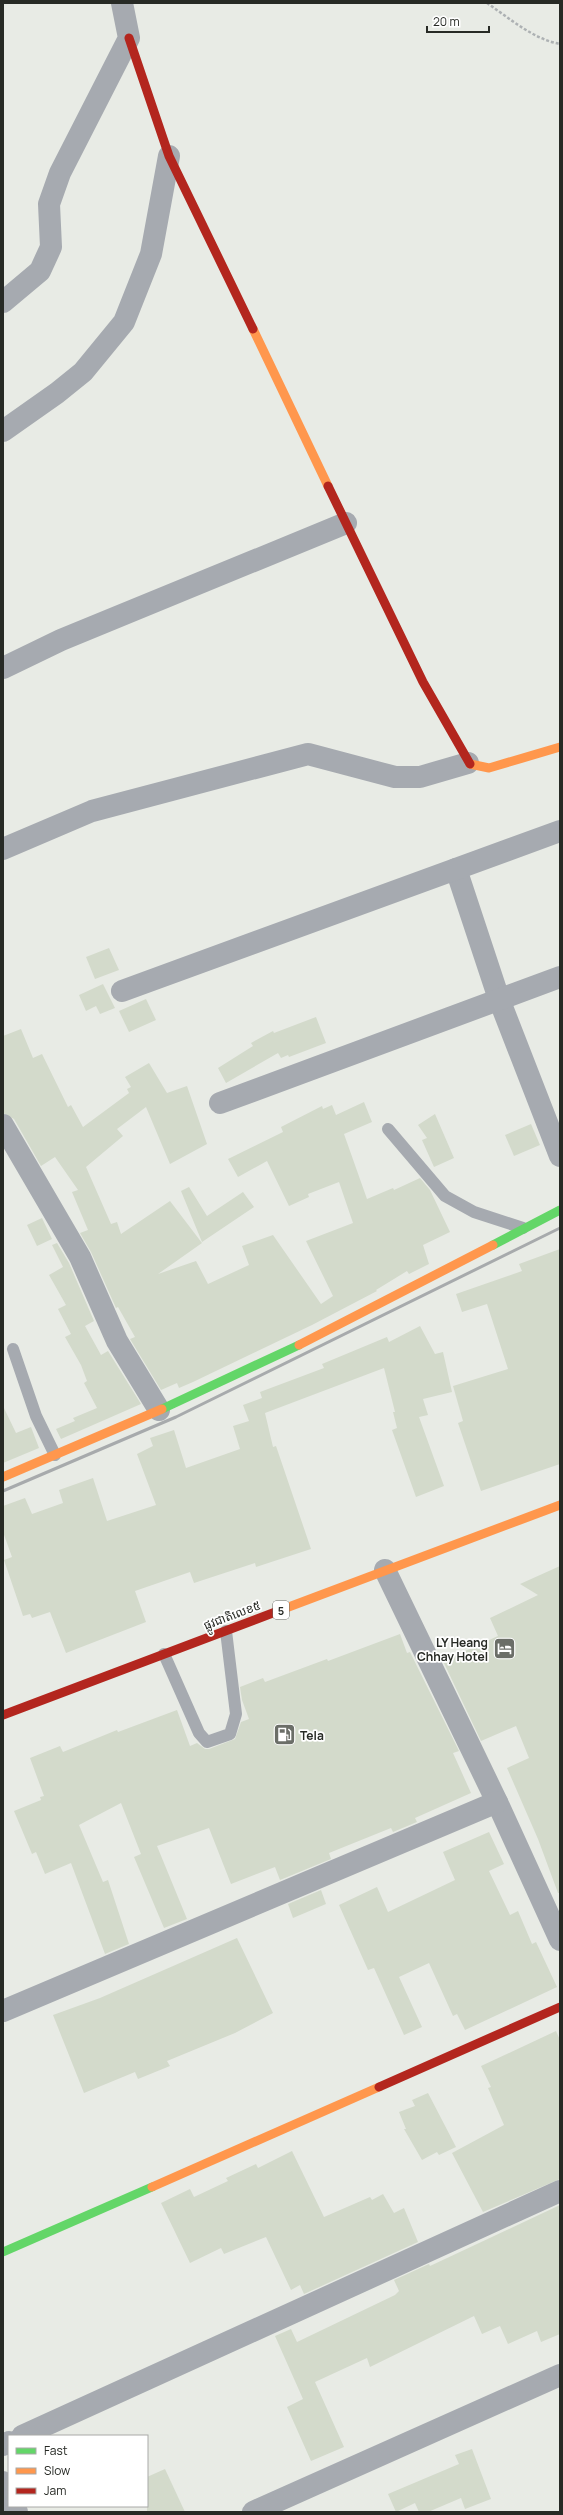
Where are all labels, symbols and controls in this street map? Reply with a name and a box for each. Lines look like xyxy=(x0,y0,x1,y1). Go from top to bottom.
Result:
scale bar xyxy=(427,8,489,34)
text: 20 m xyxy=(433,13,460,30)
street label: ផ្លូវជាតិលេខ៥ xyxy=(201,1596,264,1636)
road number: 5 xyxy=(273,1601,289,1619)
place label: LY Heang Chhay Hotel xyxy=(417,1634,488,1665)
hotel icon: LY Heang Chhay Hotel xyxy=(491,1636,517,1662)
fuel station icon: Tela xyxy=(271,1722,297,1748)
place label: Tela xyxy=(300,1727,324,1744)
legend xyxy=(8,2435,148,2507)
text: Fast xyxy=(44,2442,68,2459)
text: Slow xyxy=(44,2462,70,2479)
text: Jam xyxy=(44,2482,66,2499)

